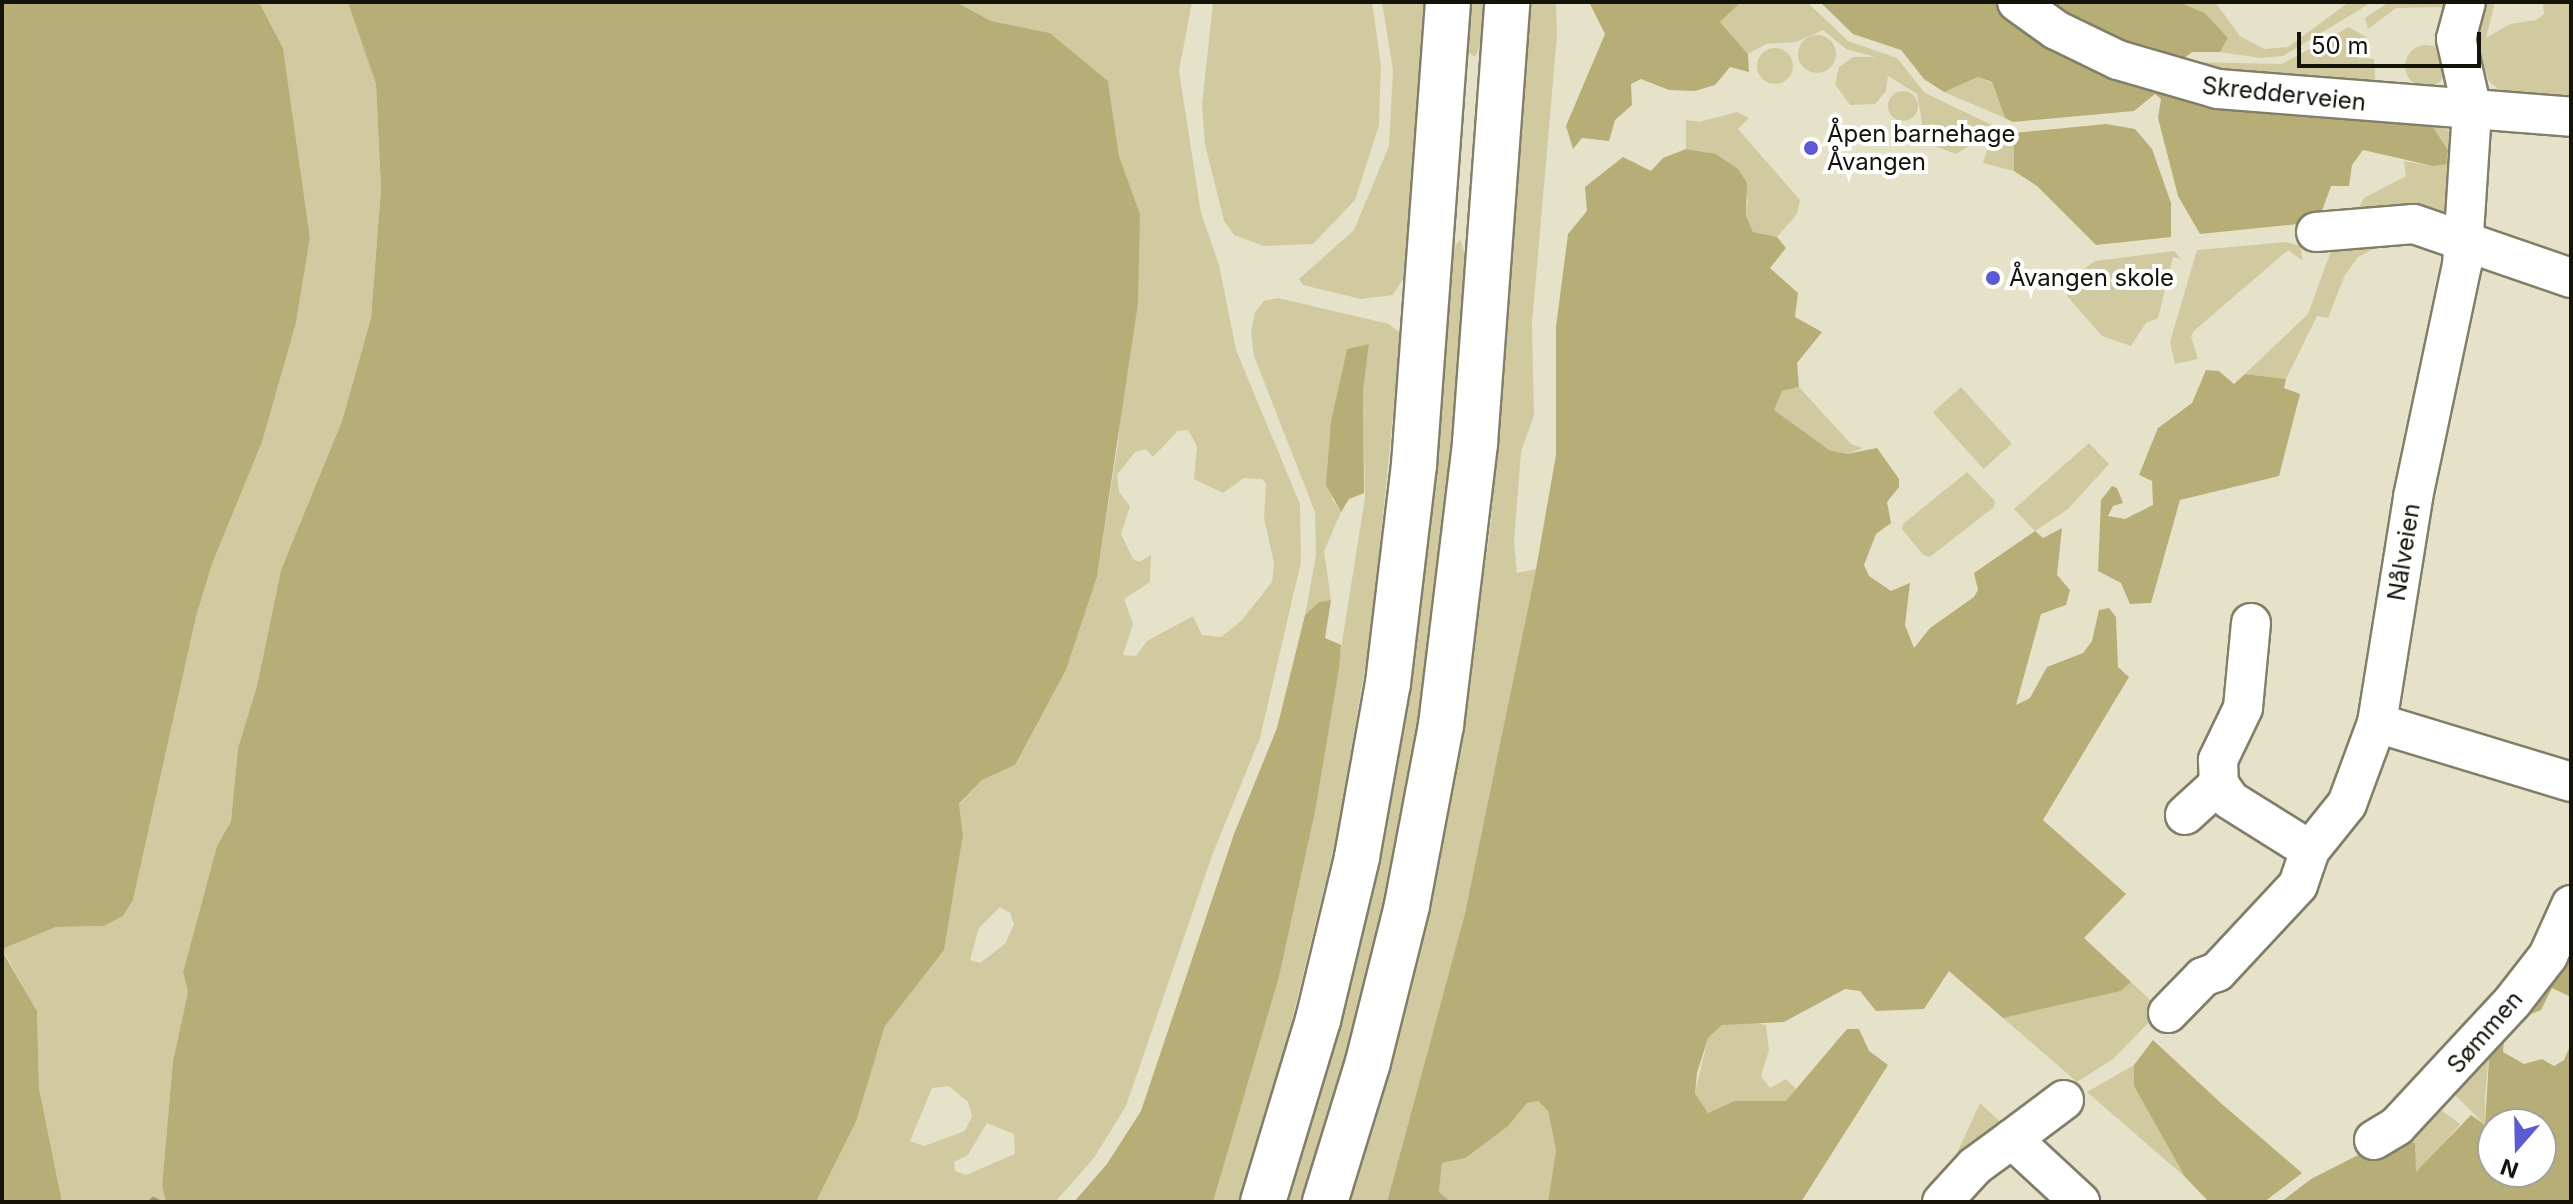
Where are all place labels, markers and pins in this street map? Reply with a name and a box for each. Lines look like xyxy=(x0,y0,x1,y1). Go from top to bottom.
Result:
place label: Åpen barnehage Åvangen xyxy=(1827,120,2016,176)
marker: Åpen barnehage Åvangen xyxy=(1802,139,1820,157)
place label: Åvangen skole xyxy=(2009,264,2174,292)
marker: Åvangen skole xyxy=(1984,269,2002,287)

